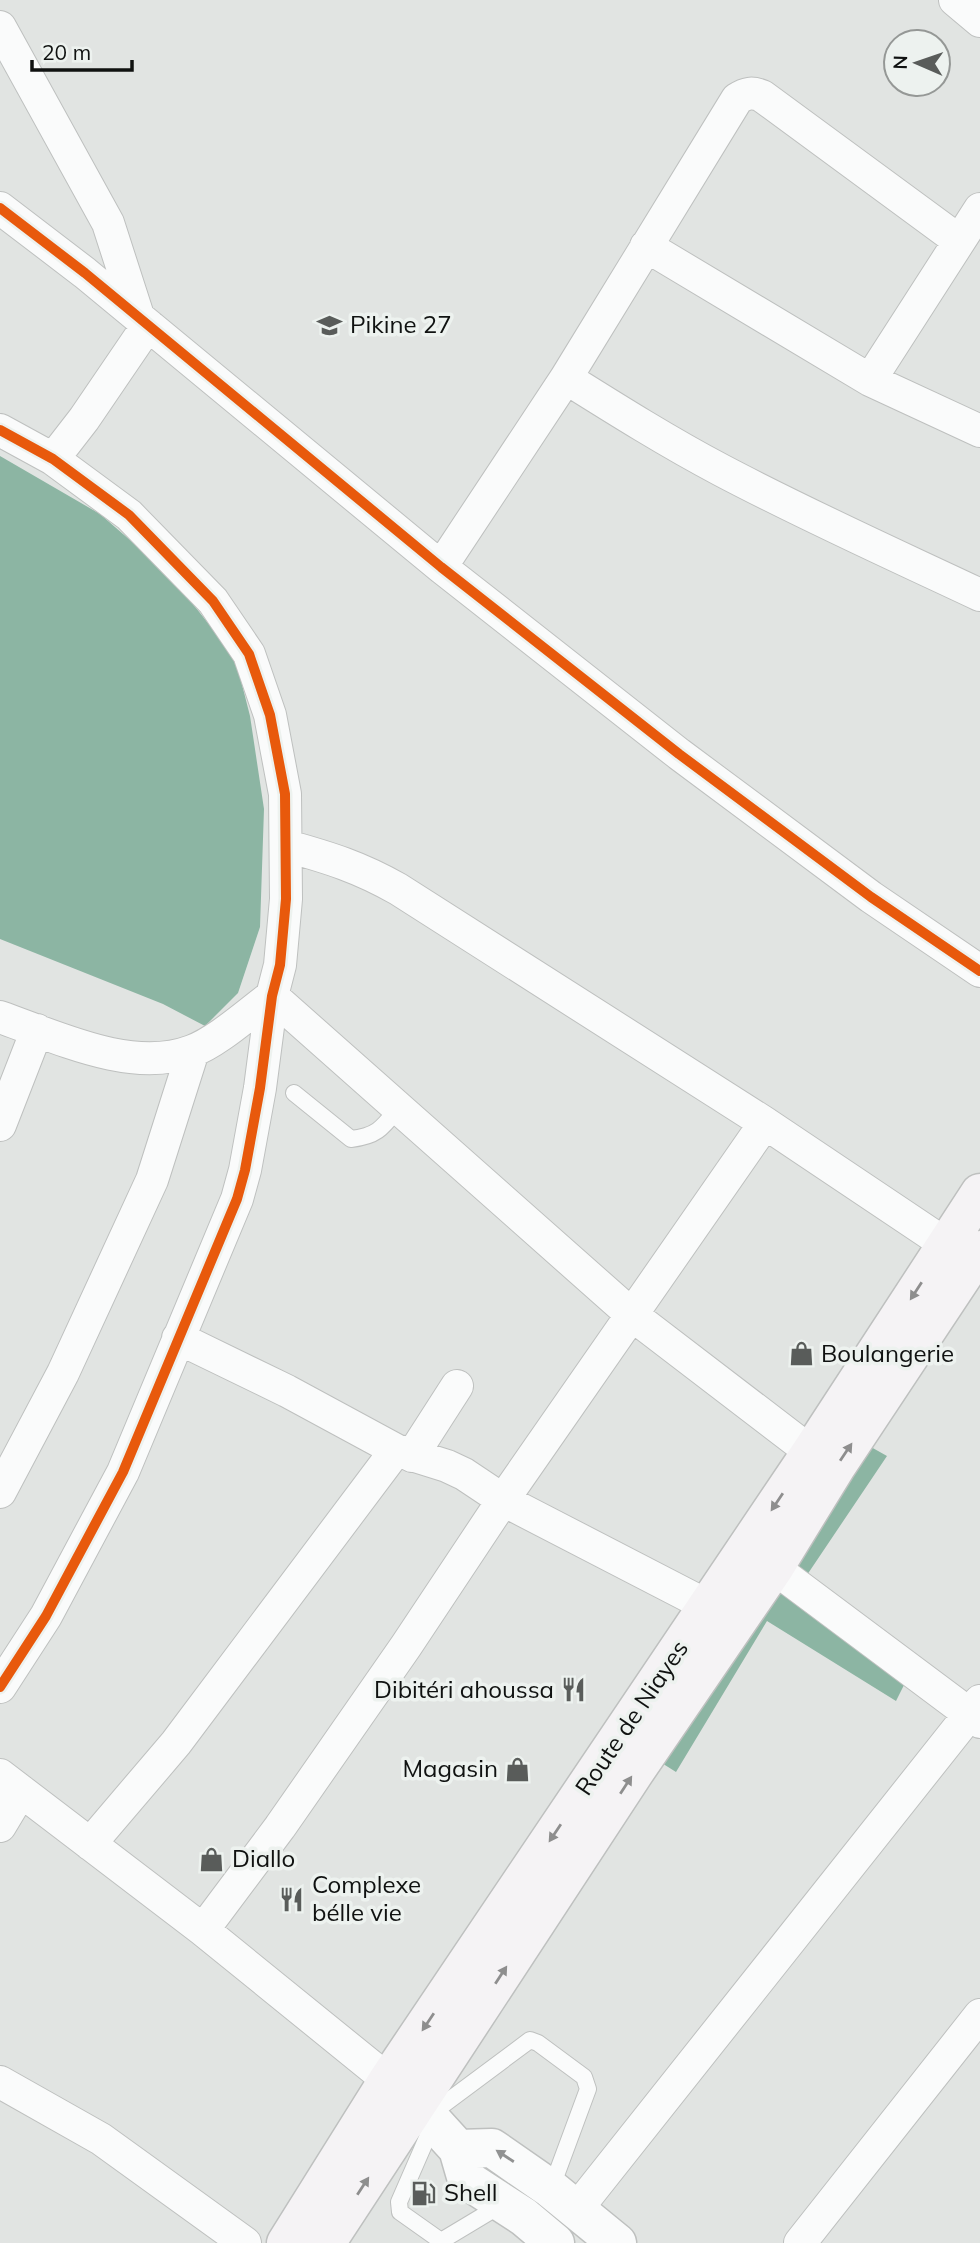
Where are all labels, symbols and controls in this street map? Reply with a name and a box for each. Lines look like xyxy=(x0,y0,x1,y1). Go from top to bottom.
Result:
scale bar xyxy=(32,28,131,72)
north arrow xyxy=(882,28,952,98)
text: 20 m xyxy=(42,39,91,65)
text: N xyxy=(888,55,912,70)
place label: Pikine 27 xyxy=(350,309,452,339)
school or university icon: Pikine 27 xyxy=(316,311,344,339)
one-way arrow xyxy=(910,1282,923,1301)
place label: Boulangerie xyxy=(821,1338,954,1368)
shop icon: Boulangerie xyxy=(787,1340,815,1368)
one-way arrow xyxy=(839,1443,853,1461)
one-way arrow xyxy=(770,1493,784,1511)
street label: Route de Niayes xyxy=(568,1634,694,1801)
place label: Dibitéri ahoussa xyxy=(374,1674,554,1704)
restaurant icon: Dibitéri ahoussa xyxy=(560,1676,588,1704)
place label: Magasin xyxy=(402,1753,498,1783)
shop icon: Magasin xyxy=(504,1755,532,1783)
one-way arrow xyxy=(620,1775,633,1795)
one-way arrow xyxy=(548,1824,562,1842)
place label: Diallo xyxy=(232,1843,295,1873)
shop icon: Diallo xyxy=(198,1845,226,1873)
place label: Complexe bélle vie xyxy=(312,1869,421,1927)
restaurant icon: Complexe bélle vie xyxy=(278,1885,306,1913)
one-way arrow xyxy=(494,1966,508,1984)
one-way arrow xyxy=(421,2012,434,2031)
one-way arrow xyxy=(495,2150,514,2163)
one-way arrow xyxy=(356,2176,369,2195)
place label: Shell xyxy=(444,2177,498,2207)
fuel station icon: Shell xyxy=(410,2179,438,2207)

